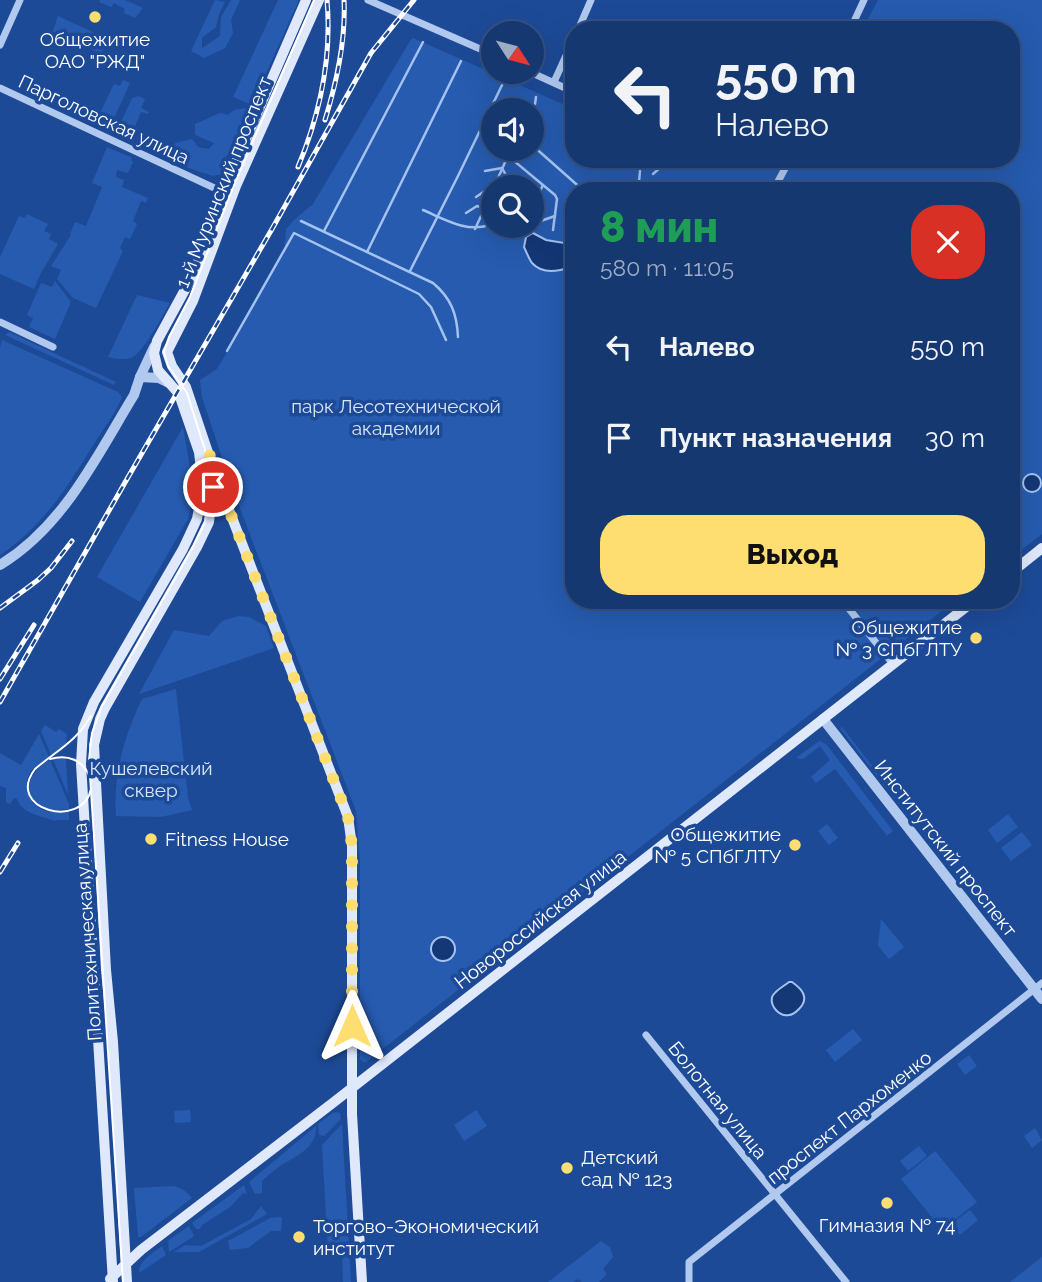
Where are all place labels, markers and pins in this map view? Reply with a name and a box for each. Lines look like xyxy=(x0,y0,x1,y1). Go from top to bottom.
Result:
marker: Общежитие ОАО "РЖД" xyxy=(87,9,103,25)
place label: Общежитие ОАО "РЖД" xyxy=(40,28,150,72)
pin xyxy=(183,457,243,517)
place label: Общежитие № 3 СПбГЛТУ xyxy=(835,616,962,660)
marker: Общежитие № 3 СПбГЛТУ xyxy=(968,630,984,646)
place label: Общежитие № 5 СПбГЛТУ xyxy=(654,823,781,867)
place label: Fitness House xyxy=(165,828,289,850)
marker: Fitness House xyxy=(143,831,159,847)
marker: Общежитие № 5 СПбГЛТУ xyxy=(787,837,803,853)
place label: Детский сад № 123 xyxy=(581,1146,672,1190)
marker: Детский сад № 123 xyxy=(559,1160,575,1176)
marker: Гимназия № 74 xyxy=(879,1195,895,1211)
place label: Гимназия № 74 xyxy=(819,1214,955,1236)
place label: Торгово-Экономический институт xyxy=(313,1215,539,1259)
marker: Торгово-Экономический институт xyxy=(291,1229,307,1245)

